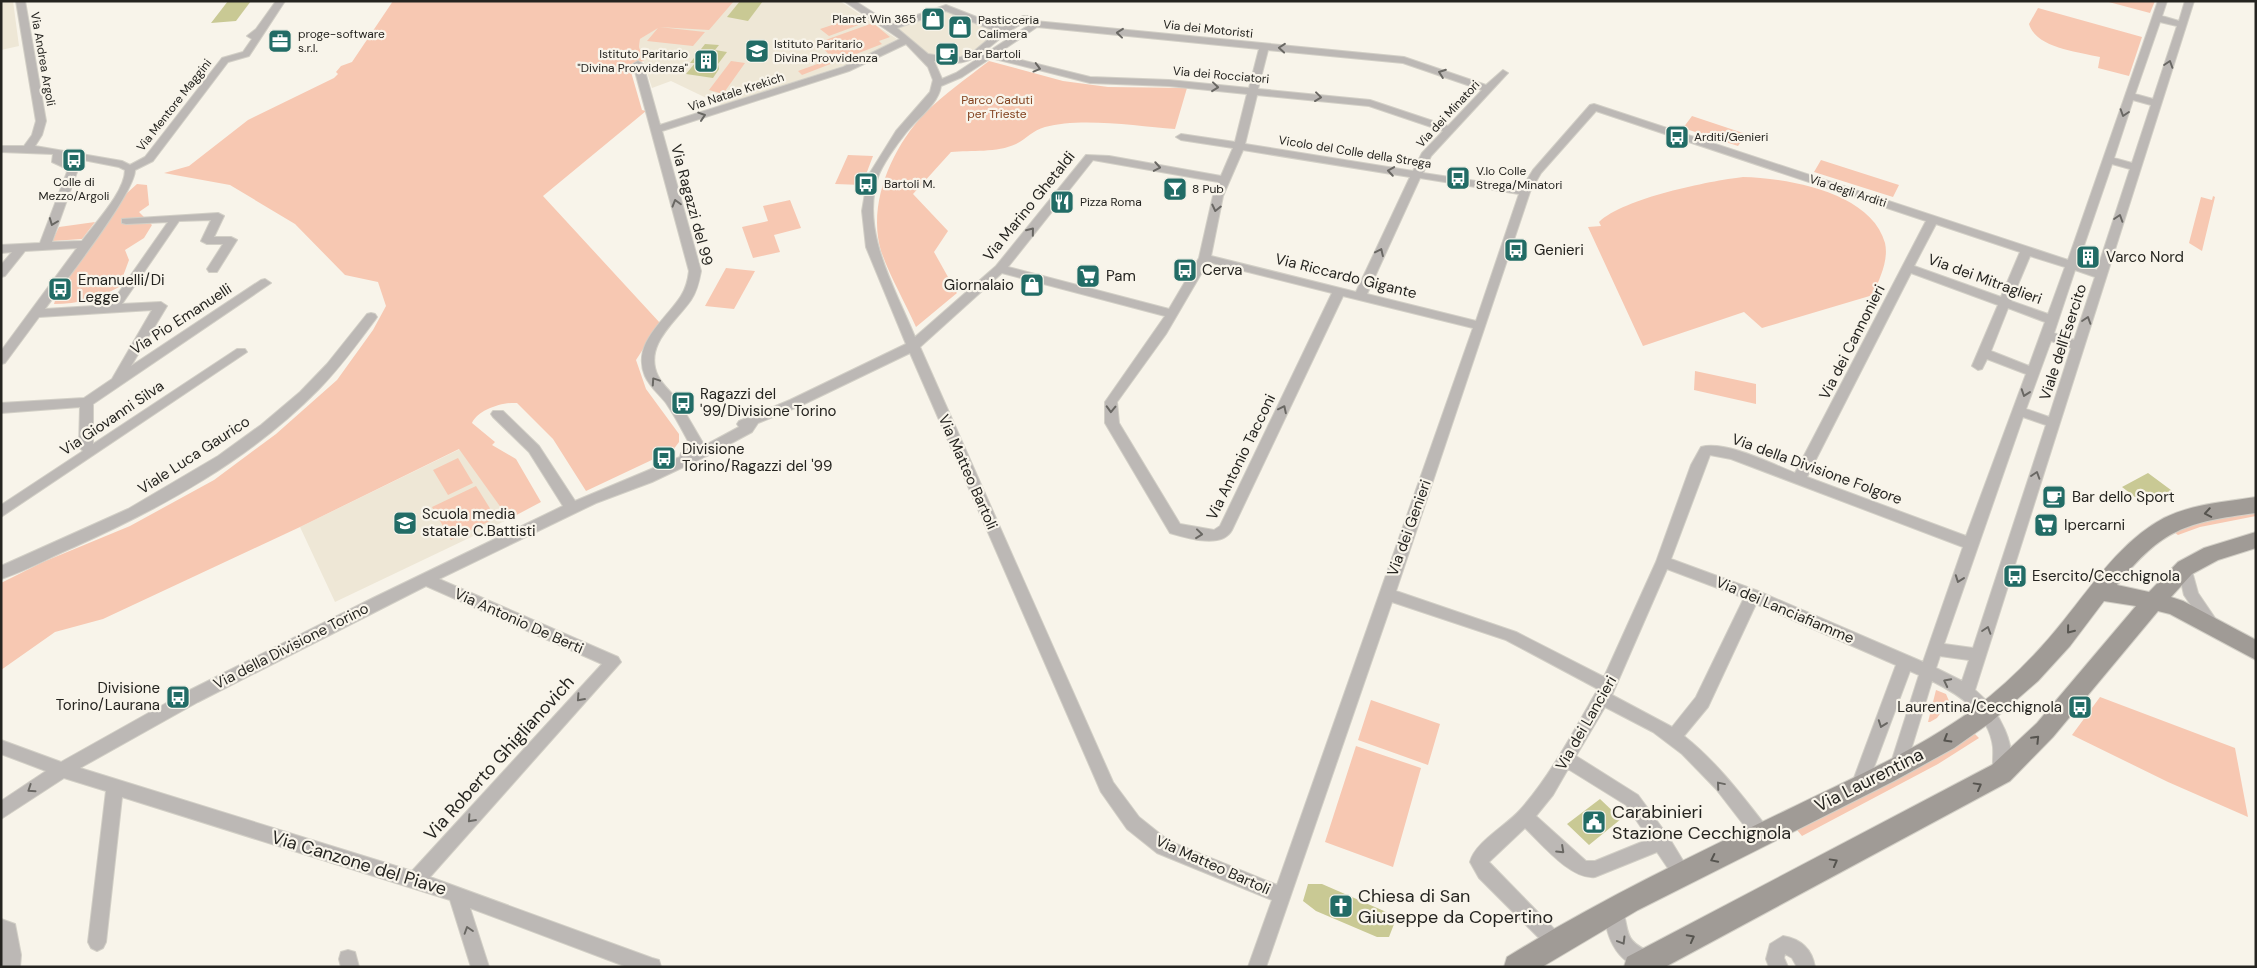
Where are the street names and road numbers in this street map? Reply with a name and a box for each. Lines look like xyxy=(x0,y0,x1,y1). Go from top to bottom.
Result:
street label: Via Andrea Argoli xyxy=(27,11,59,107)
street label: Via dei Motoristi xyxy=(1162,16,1254,42)
street label: Via Mentore Maggini xyxy=(133,55,215,154)
street label: Via dei Rocciatori xyxy=(1172,63,1270,87)
street label: Via Natale Krekich xyxy=(686,69,786,115)
street label: Via dei Minatori xyxy=(1413,77,1483,151)
street label: Vicolo del Colle della Strega xyxy=(1277,132,1433,172)
street label: Via Ragazzi del 99 xyxy=(666,142,718,268)
street label: Via Marino Ghetaldi xyxy=(978,147,1080,265)
street label: Via degli Arditi xyxy=(1807,171,1889,211)
street label: Via Riccardo Gigante xyxy=(1273,249,1419,303)
street label: Via dei Mitraglieri xyxy=(1925,249,2045,309)
street label: Via Pio Emanuelli xyxy=(126,279,236,359)
street label: Via dei Cannonieri xyxy=(1814,281,1890,403)
street label: Viale dell'Esercito xyxy=(2035,281,2091,403)
street label: Via Giovanni Silva xyxy=(56,376,168,460)
street label: Via Antonio Tacconi xyxy=(1202,391,1280,523)
street label: Viale Luca Gaurico xyxy=(134,411,254,499)
street label: Via Matteo Bartoli xyxy=(934,411,1002,533)
street label: Via della Divisione Folgore xyxy=(1729,429,1905,509)
street label: Via dei Genieri xyxy=(1382,477,1436,579)
street label: Via dei Lanciafiamme xyxy=(1713,572,1857,648)
street label: Via Antonio De Berti xyxy=(451,584,587,658)
street label: Via della Divisione Torino xyxy=(210,598,372,694)
street label: Via Roberto Ghiglianovich xyxy=(419,671,579,845)
street label: Via dei Lancieri xyxy=(1551,672,1621,774)
street label: Via Laurentina xyxy=(1811,742,1927,818)
street label: Via Canzone del Piave xyxy=(268,825,450,901)
street label: Via Matteo Bartoli xyxy=(1152,831,1274,899)

